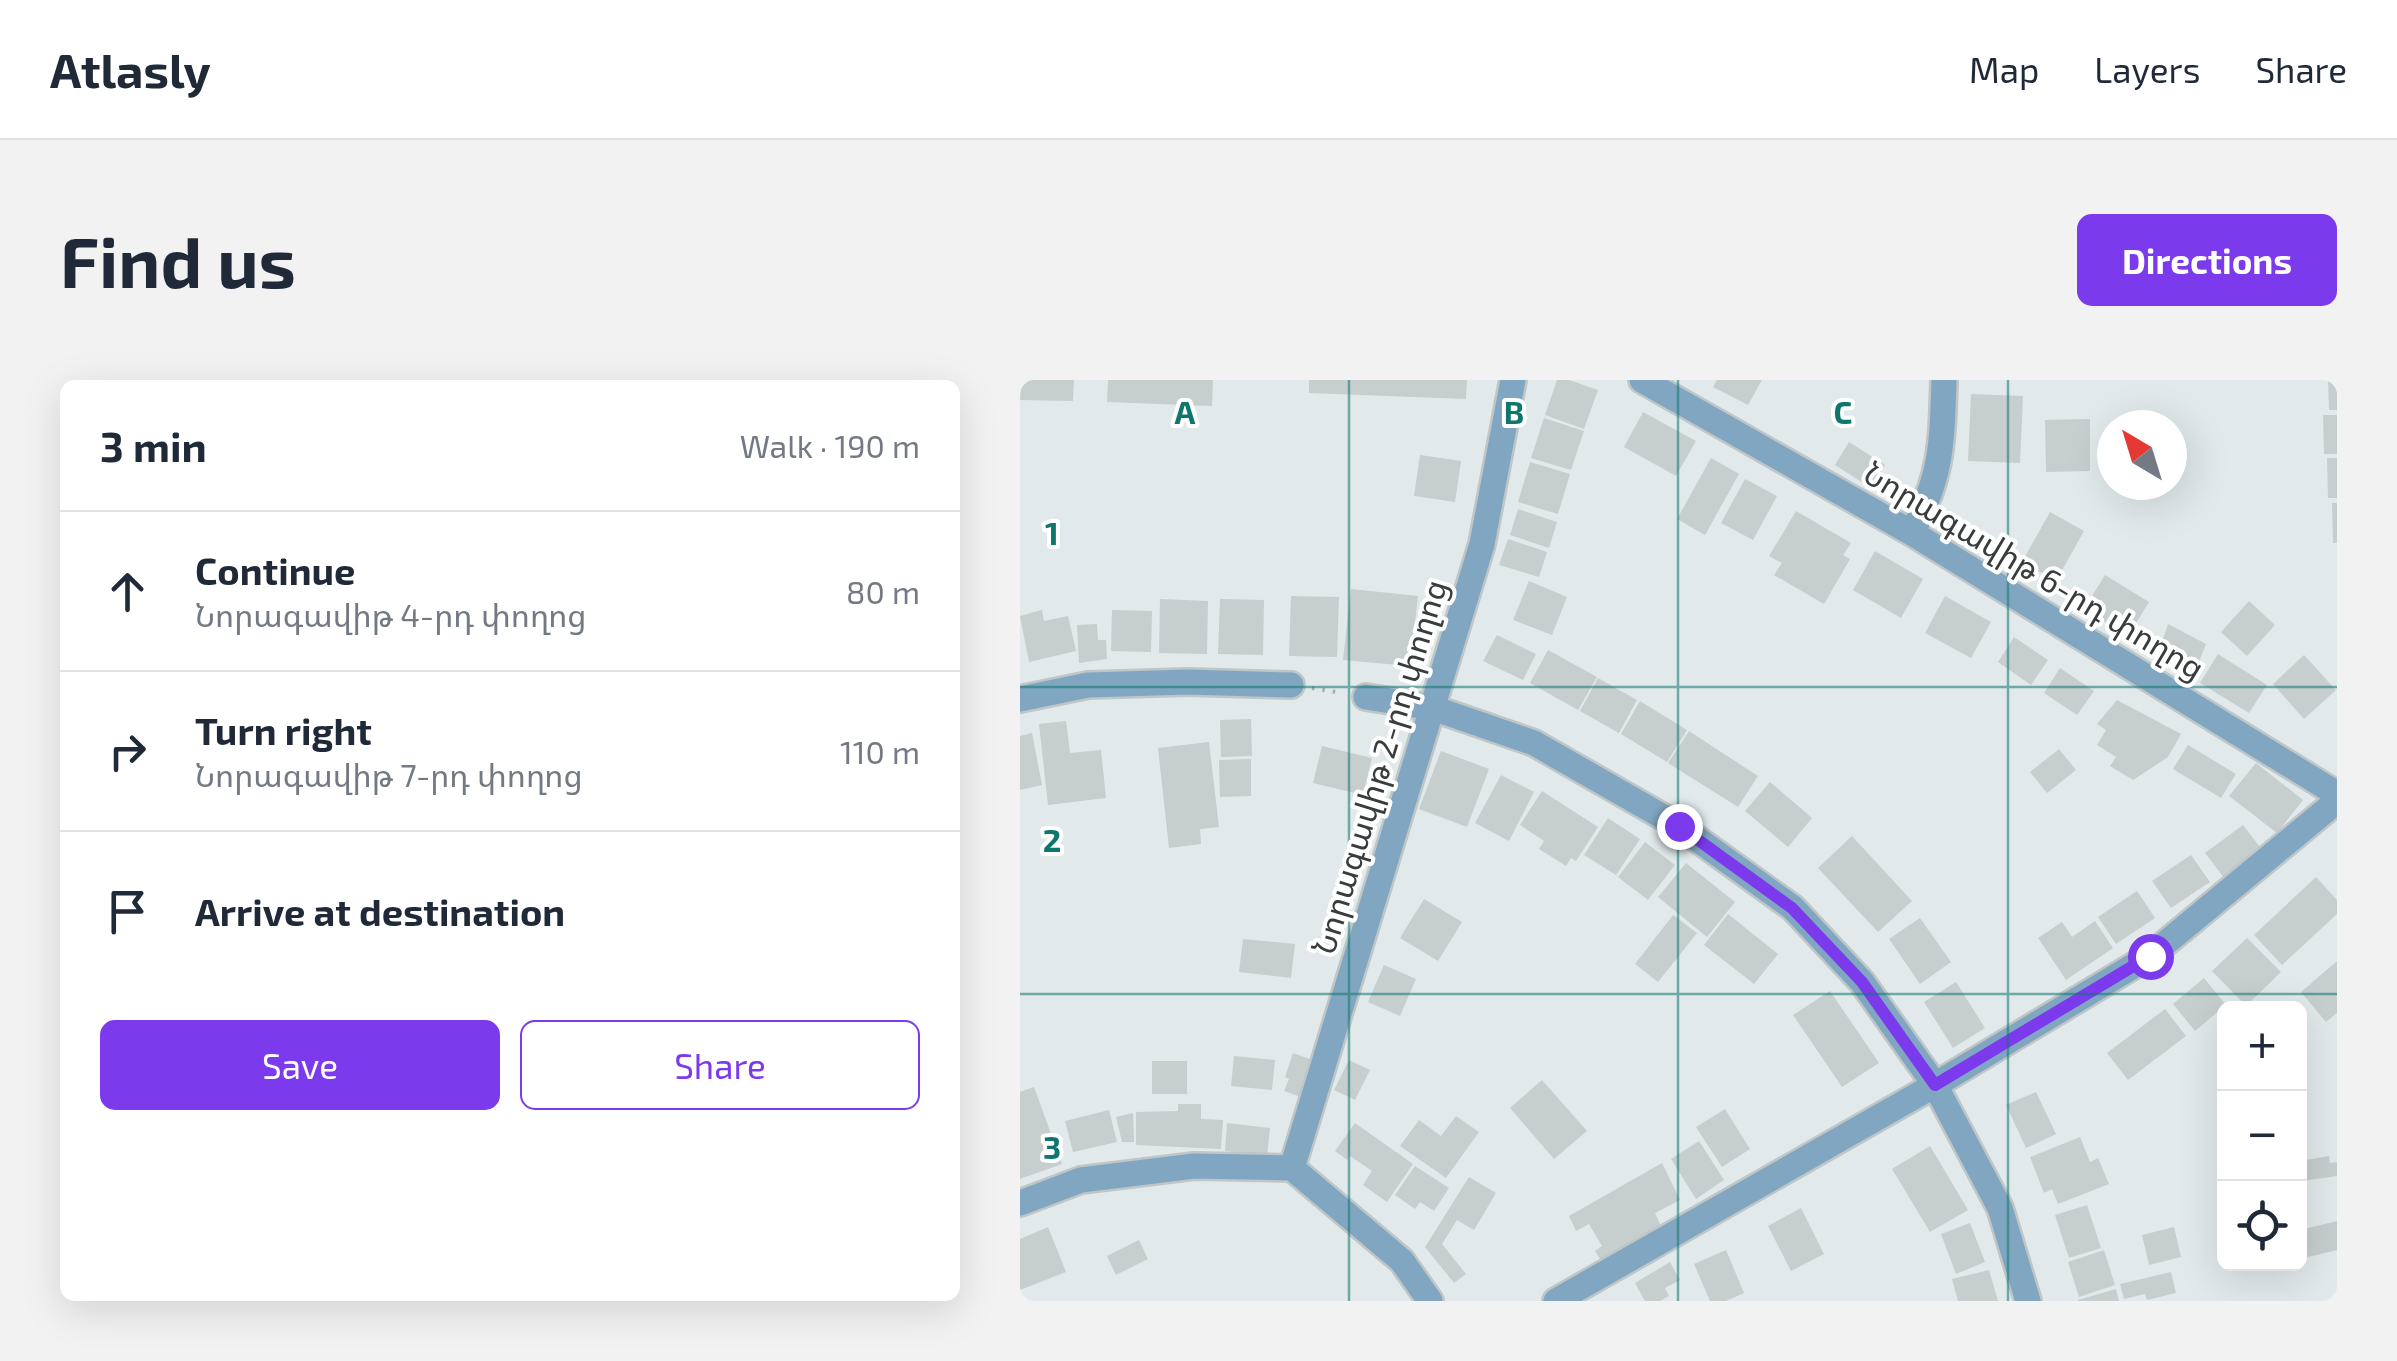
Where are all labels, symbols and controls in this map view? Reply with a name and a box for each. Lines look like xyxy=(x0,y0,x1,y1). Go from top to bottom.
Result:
text: Atlasly xyxy=(50,40,211,98)
text: Map xyxy=(1969,48,2039,90)
text: Layers xyxy=(2094,48,2200,90)
text: Share xyxy=(2255,48,2347,90)
button: Directions xyxy=(2077,214,2337,306)
text: Find us xyxy=(60,218,296,302)
text: A xyxy=(1175,392,1196,430)
text: B xyxy=(1504,392,1524,430)
text: C xyxy=(1834,392,1852,430)
north arrow xyxy=(2097,410,2187,500)
text: 3 min xyxy=(100,420,207,470)
text: Walk · 190 m xyxy=(740,426,920,464)
street label: Նորագավիթ 6-րդ փողոց xyxy=(1857,453,2212,688)
text: 1 xyxy=(1045,513,1059,551)
text: Continue xyxy=(195,547,355,593)
icon: ahead xyxy=(100,564,155,619)
text: 80 m xyxy=(846,572,920,610)
street label: Նորագավիթ 2-րդ փողոց xyxy=(1303,574,1455,959)
text: Նորագավիթ 4-րդ փողոց xyxy=(195,595,587,633)
text: Turn right xyxy=(195,707,372,753)
icon: right xyxy=(100,724,155,779)
text: 110 m xyxy=(840,732,920,770)
text: Նորագավիթ 7-րդ փողոց xyxy=(195,755,583,793)
route end xyxy=(1657,804,1703,850)
text: 2 xyxy=(1043,820,1061,858)
icon: arrive xyxy=(100,884,155,939)
text: Arrive at destination xyxy=(195,888,565,934)
route start xyxy=(2128,934,2174,980)
map controls xyxy=(2217,1001,2307,1271)
button: + xyxy=(2217,1001,2307,1091)
button: Save xyxy=(100,1020,500,1110)
button: Share xyxy=(520,1020,920,1110)
button: − xyxy=(2217,1091,2307,1181)
text: 3 xyxy=(1043,1127,1061,1165)
button: locate xyxy=(2217,1181,2307,1271)

